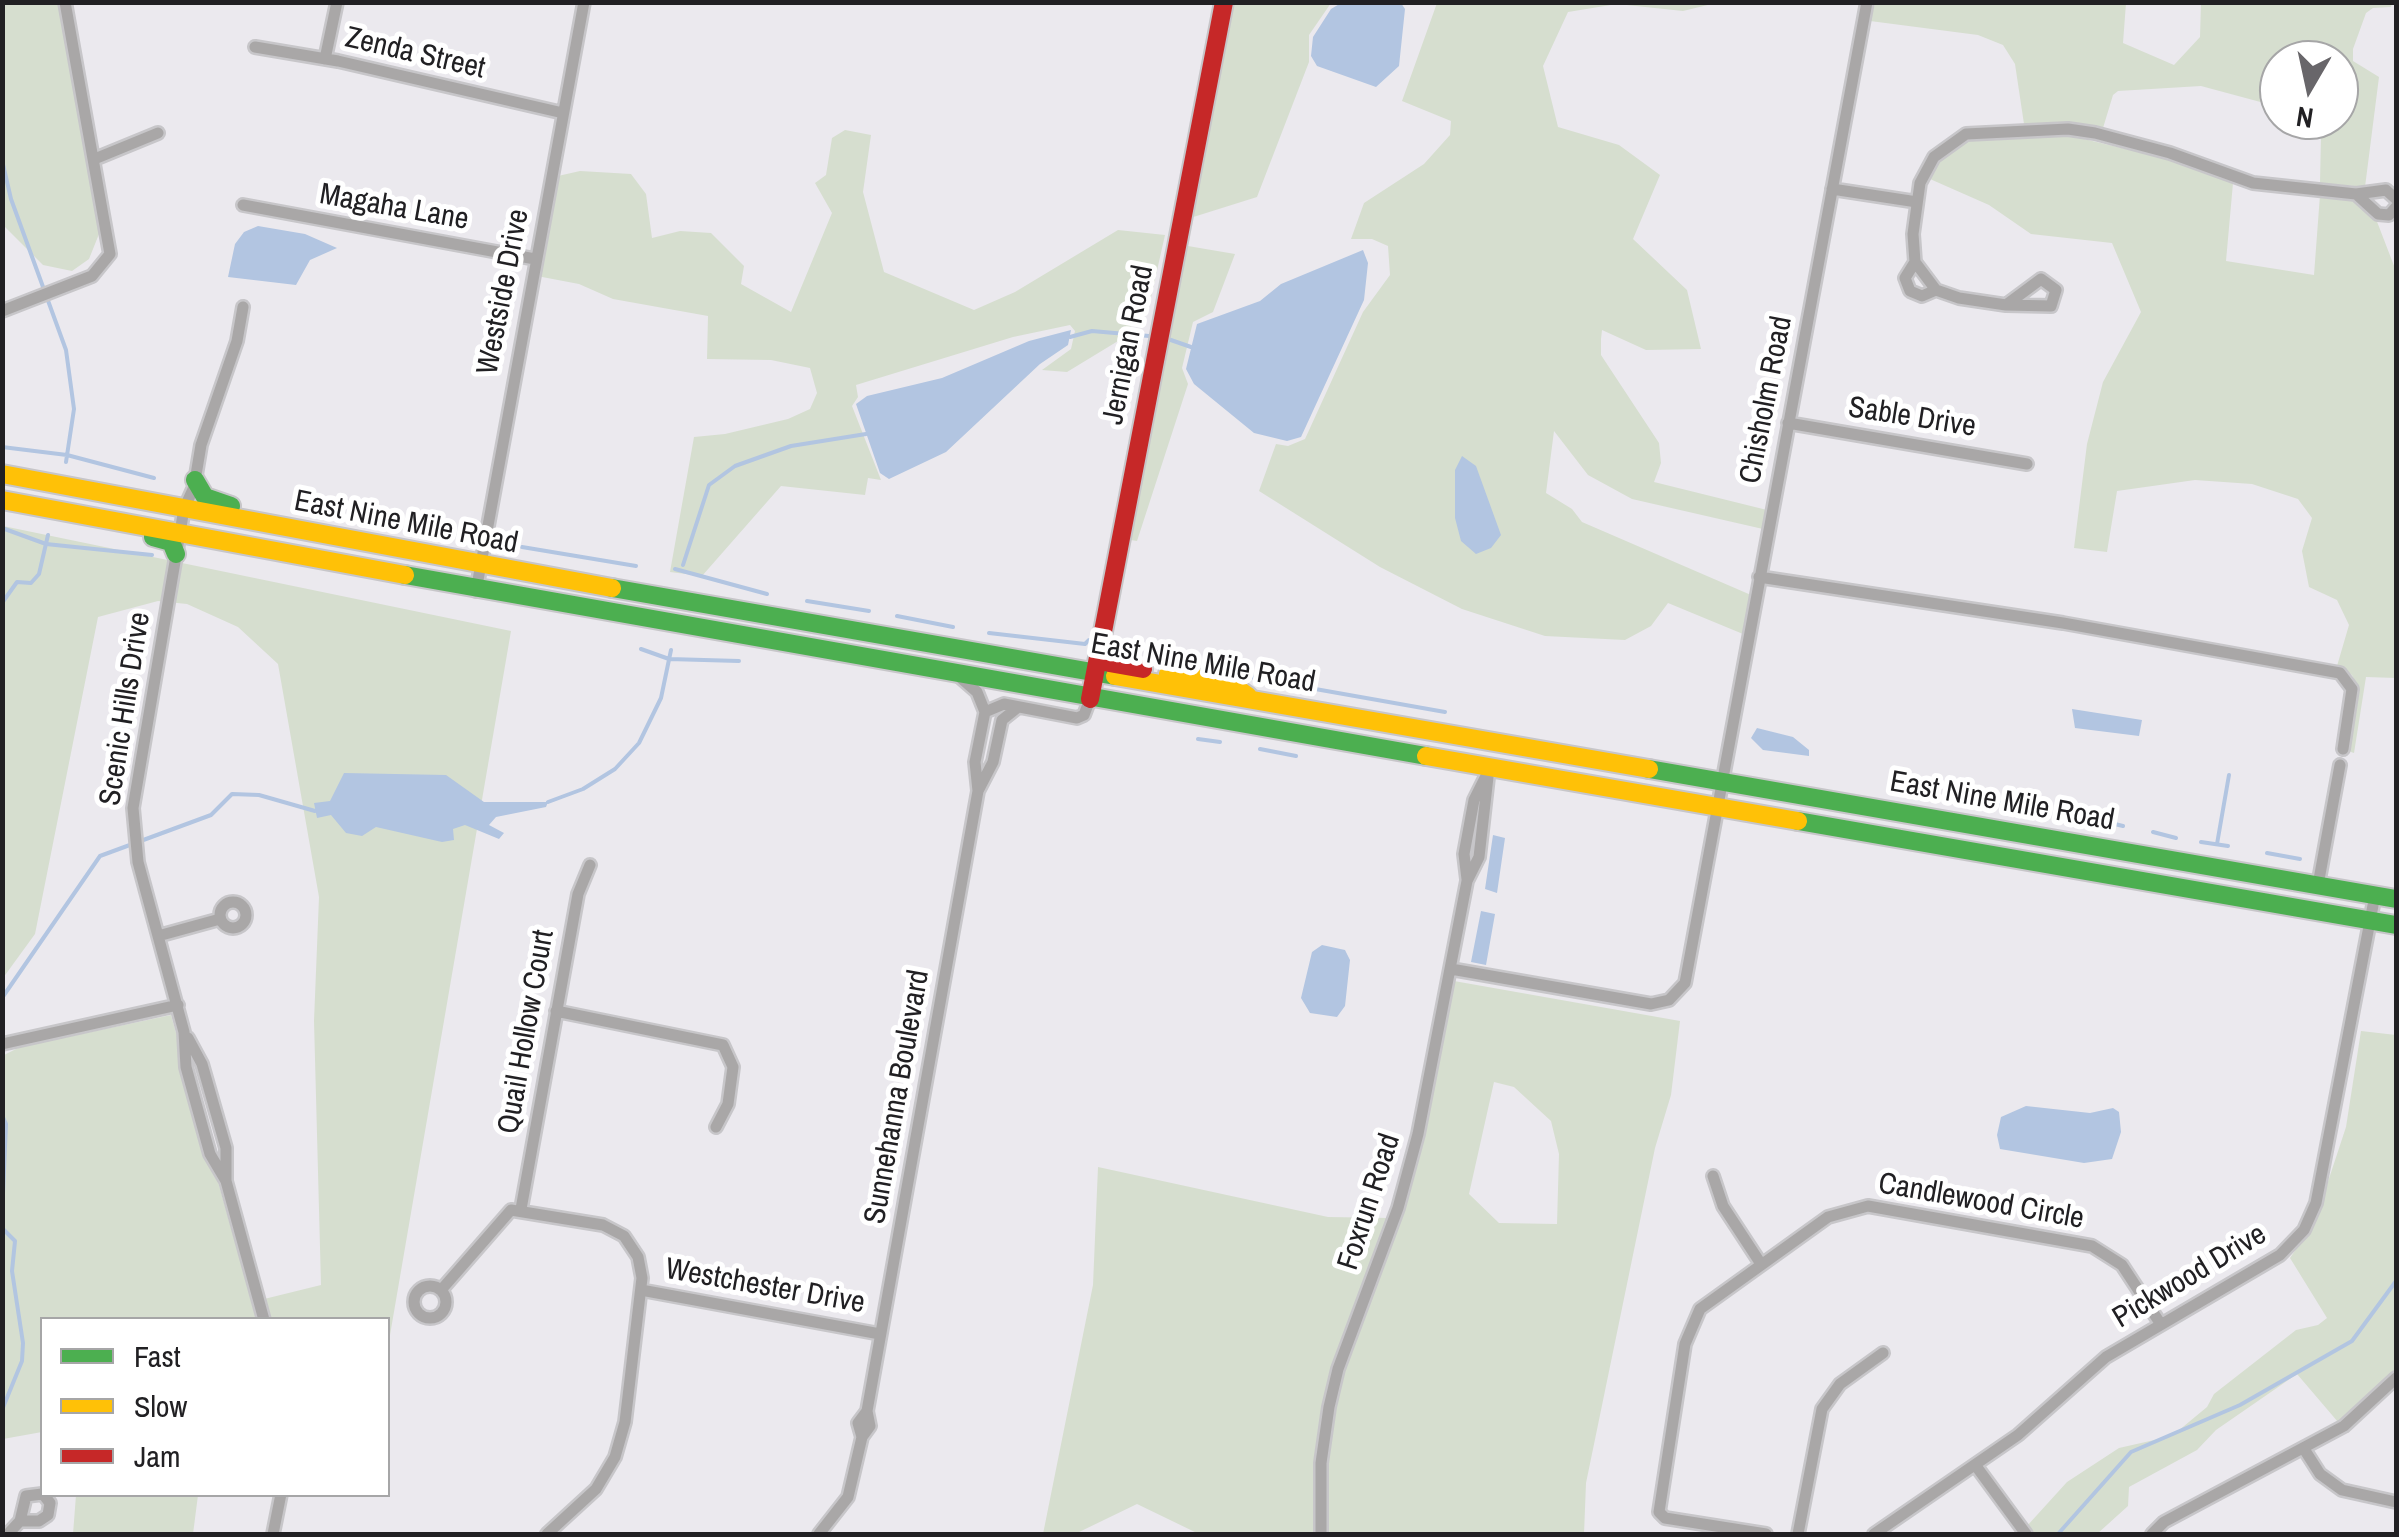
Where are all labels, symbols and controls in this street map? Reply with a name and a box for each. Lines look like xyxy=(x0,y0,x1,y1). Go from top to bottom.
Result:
street label: Zenda Street xyxy=(342,20,488,88)
north arrow xyxy=(2259,40,2359,140)
text: N xyxy=(2293,98,2316,138)
street label: Magaha Lane xyxy=(317,177,471,239)
street label: Westside Drive xyxy=(470,206,538,378)
street label: Jernigan Road xyxy=(1096,262,1162,428)
street label: Chisholm Road xyxy=(1733,313,1801,487)
street label: Sable Drive xyxy=(1846,390,1978,446)
street label: East Nine Mile Road xyxy=(291,484,521,562)
street label: Scenic Hills Drive xyxy=(93,610,159,808)
street label: East Nine Mile Road xyxy=(1088,627,1318,701)
street label: East Nine Mile Road xyxy=(1887,765,2117,839)
street label: Quail Hollow Court xyxy=(491,927,563,1137)
street label: Sunnehanna Boulevard xyxy=(858,967,938,1227)
street label: Foxrun Road xyxy=(1331,1129,1409,1275)
street label: Candlewood Circle xyxy=(1876,1166,2086,1238)
street label: Pickwood Drive xyxy=(2107,1217,2273,1337)
street label: Westchester Drive xyxy=(662,1252,868,1322)
legend xyxy=(40,1317,390,1497)
text: Fast xyxy=(134,1336,181,1376)
text: Slow xyxy=(134,1386,187,1426)
text: Jam xyxy=(134,1436,180,1476)

